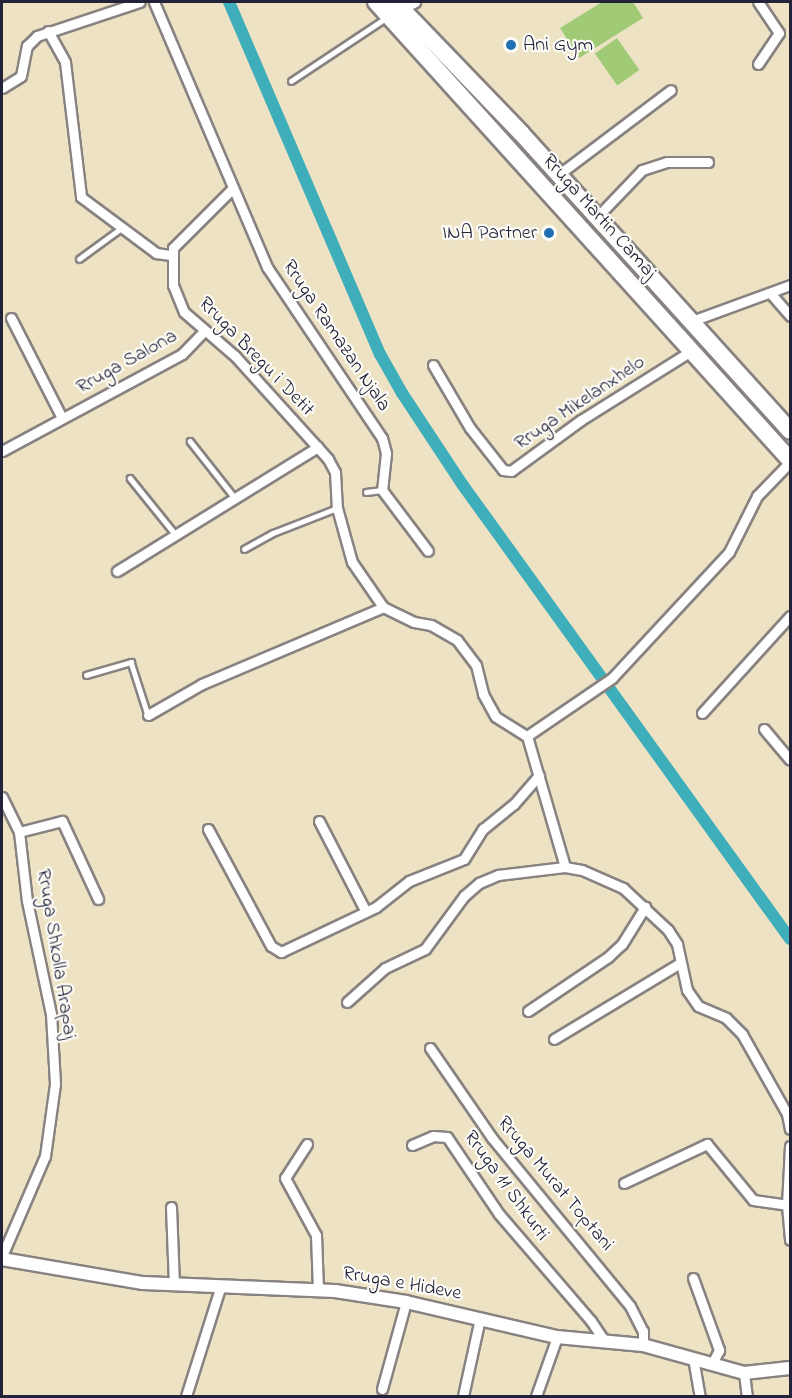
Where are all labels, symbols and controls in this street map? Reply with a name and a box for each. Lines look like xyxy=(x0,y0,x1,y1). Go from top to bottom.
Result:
place label: Ani Gym xyxy=(523,33,593,57)
marker: Ani Gym xyxy=(504,38,518,52)
street label: Rruga Martin Camaj xyxy=(537,150,661,284)
place label: INA Partner xyxy=(442,221,537,245)
marker: INA Partner xyxy=(542,226,556,240)
street label: Rruga Ramazan Njala xyxy=(276,256,396,416)
street label: Rruga Bregu i Detit xyxy=(193,292,319,422)
street label: Rruga Salona xyxy=(72,324,182,400)
street label: Rruga Mikelanxhelo xyxy=(510,351,650,455)
street label: Rruga Shkolla Arapaj xyxy=(31,867,81,1041)
street label: Rruga Murat Toptani xyxy=(492,1112,618,1256)
street label: Rruga 11 Shkurti xyxy=(458,1126,554,1246)
street label: Rruga e Hideve xyxy=(341,1262,463,1306)

